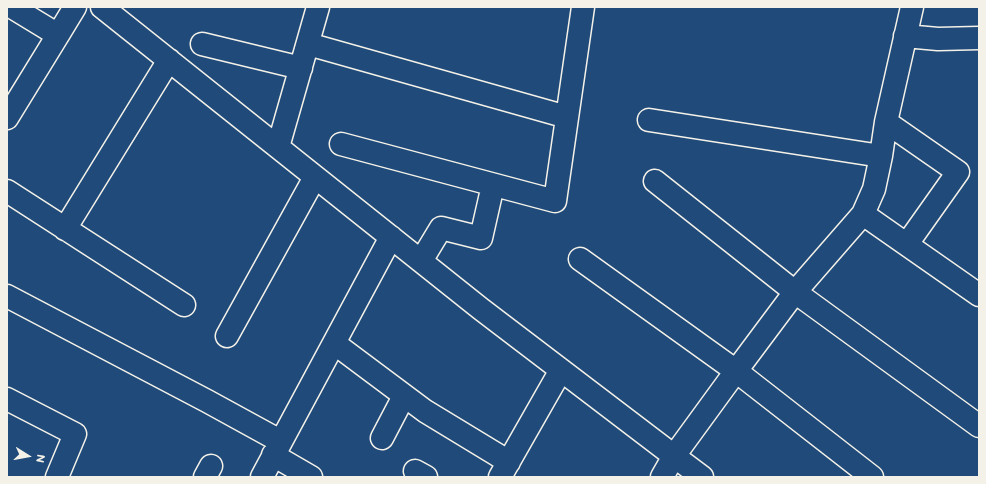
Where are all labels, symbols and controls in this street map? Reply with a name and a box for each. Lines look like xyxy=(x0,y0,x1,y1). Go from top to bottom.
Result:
north arrow xyxy=(8,436,48,476)
text: N xyxy=(33,453,47,464)

